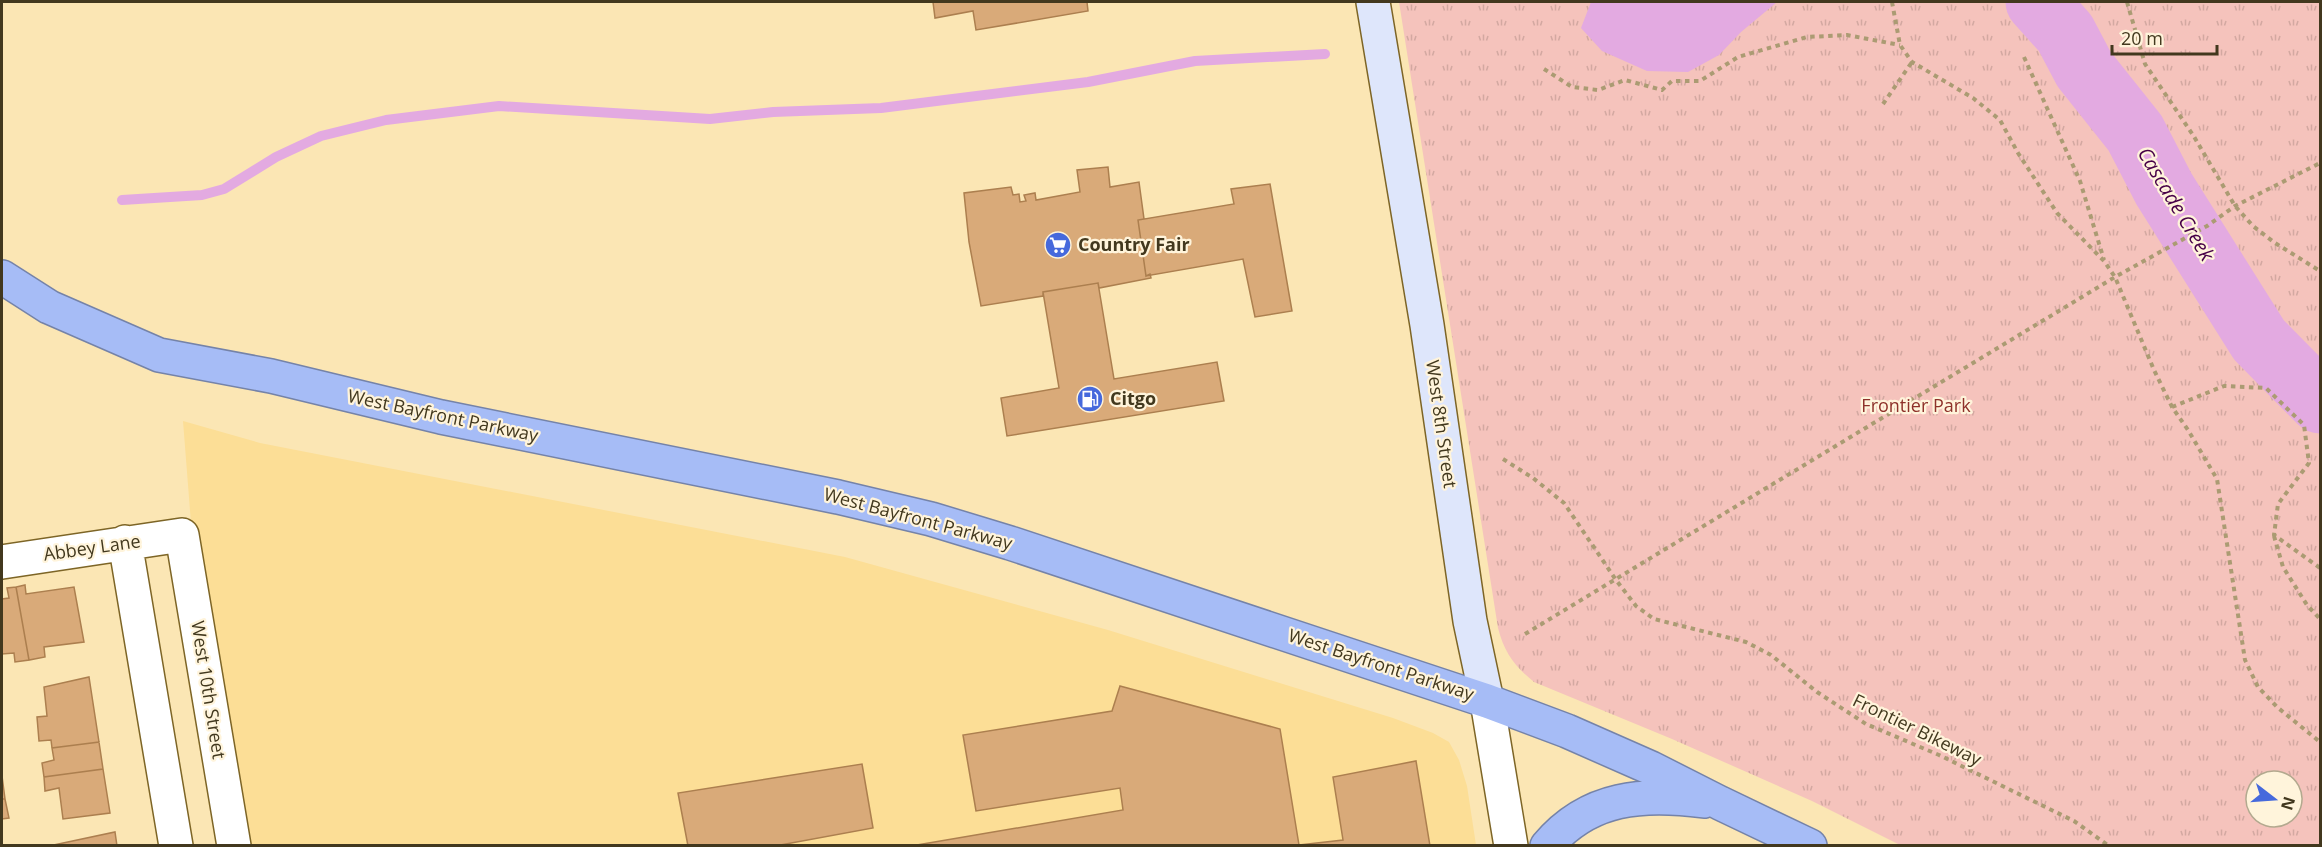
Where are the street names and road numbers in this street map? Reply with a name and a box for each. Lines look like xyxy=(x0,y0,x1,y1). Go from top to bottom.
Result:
street label: West 8th Street xyxy=(1421,358,1463,489)
street label: West Bayfront Parkway xyxy=(346,383,542,447)
street label: West Bayfront Parkway xyxy=(821,481,1016,555)
street label: Abbey Lane xyxy=(42,528,142,566)
street label: West 10th Street xyxy=(186,619,232,761)
street label: West Bayfront Parkway xyxy=(1285,623,1478,706)
street label: Frontier Bikeway xyxy=(1849,688,1987,771)

